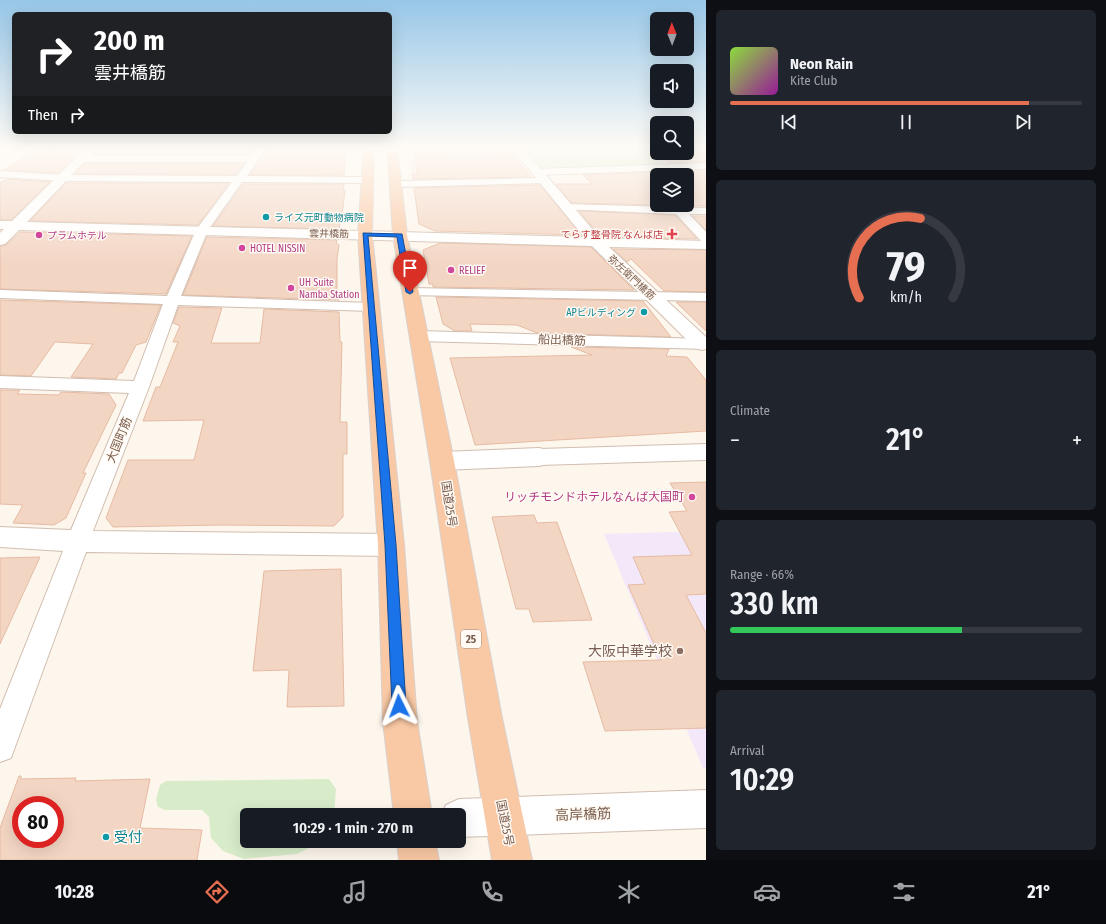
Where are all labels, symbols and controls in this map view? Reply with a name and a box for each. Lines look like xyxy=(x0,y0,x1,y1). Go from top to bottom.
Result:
north arrow xyxy=(650,12,694,56)
map controls xyxy=(650,12,694,212)
text: 200 m xyxy=(94,24,165,57)
icon: right xyxy=(28,28,80,80)
text: Neon Rain xyxy=(790,55,853,73)
text: 雲井橋筋 xyxy=(94,62,166,84)
button: sound xyxy=(650,64,694,108)
text: Kite Club xyxy=(790,73,837,88)
icon: right xyxy=(66,104,88,126)
text: Then xyxy=(28,106,58,124)
icon: previous xyxy=(778,111,800,133)
icon: pause xyxy=(895,111,917,133)
icon: next xyxy=(1012,111,1034,133)
button: search xyxy=(650,116,694,160)
button: layers xyxy=(650,168,694,212)
marker: ライズ元町動物病院 xyxy=(261,212,271,222)
place label: ライズ元町動物病院 xyxy=(274,212,364,224)
street label: 雲井橋筋 xyxy=(309,228,349,240)
marker: てらす整骨院 なんば店 xyxy=(666,228,678,240)
place label: てらす整骨院 なんば店 xyxy=(561,229,663,241)
marker: プラムホテル xyxy=(34,230,44,240)
place label: プラムホテル xyxy=(47,230,107,242)
text: 79 xyxy=(887,242,925,292)
marker: HOTEL NISSIN xyxy=(237,243,247,253)
place label: HOTEL NISSIN xyxy=(250,243,305,255)
pin xyxy=(393,251,427,292)
street label: 弥左衛門橋筋 xyxy=(605,253,657,303)
icon: arrive xyxy=(399,257,421,279)
marker: RELIEF xyxy=(446,265,456,275)
place label: RELIEF xyxy=(459,265,486,277)
place label: UH Suite Namba Station xyxy=(299,277,360,301)
marker: UH Suite Namba Station xyxy=(286,283,296,293)
text: km/h xyxy=(890,289,922,306)
place label: APビルディング xyxy=(566,307,636,319)
marker: APビルディング xyxy=(639,307,649,317)
street label: 船出橋筋 xyxy=(538,332,586,348)
text: Climate xyxy=(730,403,770,418)
street label: 大国町筋 xyxy=(104,415,134,465)
text: 21° xyxy=(886,422,926,458)
text: − xyxy=(730,427,740,454)
text: + xyxy=(1072,427,1082,454)
street label: 国道25号 xyxy=(438,480,460,528)
place label: リッチモンドホテルなんば大国町 xyxy=(504,490,684,504)
marker: リッチモンドホテルなんば大国町 xyxy=(687,492,697,502)
text: Range · 66% xyxy=(730,567,794,582)
text: 330 km xyxy=(730,586,819,622)
road number: 25 xyxy=(461,630,481,648)
place label: 大阪中華学校 xyxy=(588,643,672,660)
marker: 大阪中華学校 xyxy=(675,646,685,656)
position arrow xyxy=(378,685,420,727)
text: Arrival xyxy=(730,743,764,758)
text: 10:29 xyxy=(730,762,794,798)
speed limit sign: 80 xyxy=(12,796,64,848)
street label: 国道25号 xyxy=(494,799,516,847)
street label: 高岸橋筋 xyxy=(555,805,611,824)
text: 10:29 · 1 min · 270 m xyxy=(293,819,413,837)
place label: 受付 xyxy=(114,829,142,846)
marker: 受付 xyxy=(101,832,111,842)
icon: directions xyxy=(203,878,231,906)
icon: music xyxy=(341,878,369,906)
icon: phone xyxy=(478,878,506,906)
icon: climate xyxy=(615,878,643,906)
icon: car xyxy=(753,878,781,906)
icon: filters xyxy=(890,878,918,906)
text: 10:28 xyxy=(55,881,94,903)
text: 21° xyxy=(1027,881,1051,903)

